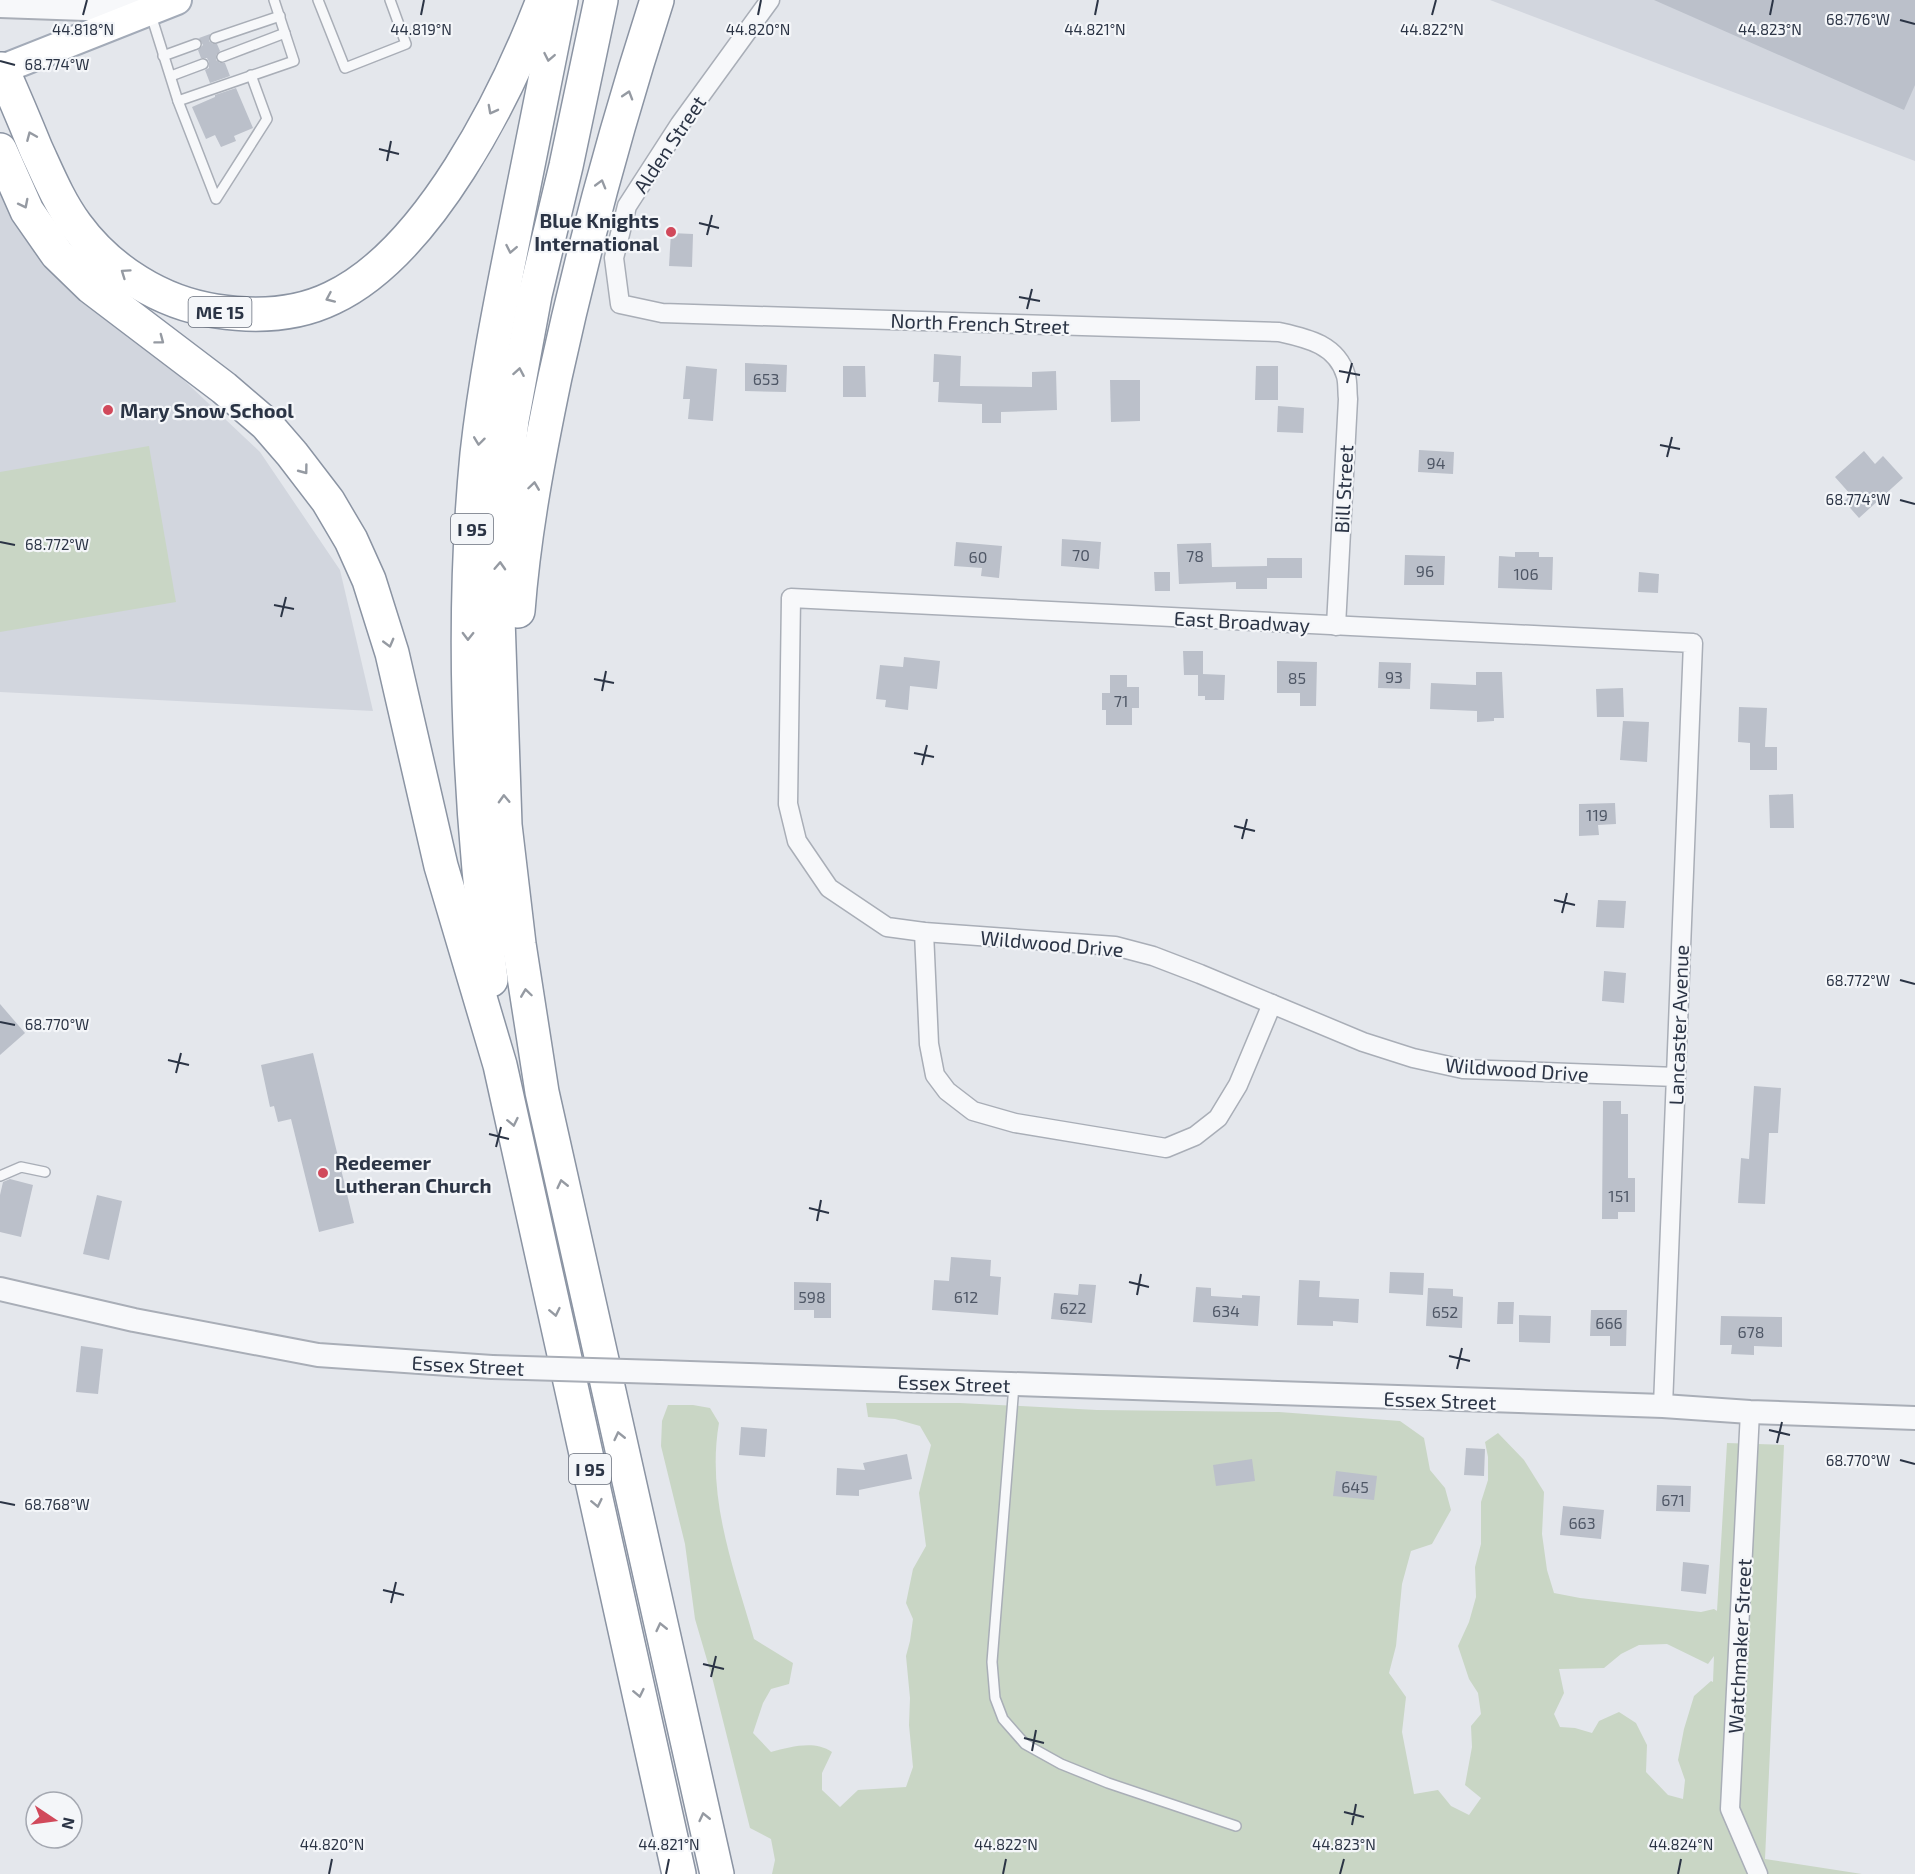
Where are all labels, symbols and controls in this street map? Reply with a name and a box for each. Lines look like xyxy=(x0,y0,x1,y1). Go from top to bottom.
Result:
text: 68.776°W xyxy=(1826,10,1890,28)
text: 44.818°N xyxy=(52,20,114,38)
text: 44.819°N xyxy=(390,20,452,38)
text: 44.820°N xyxy=(726,20,790,38)
text: 44.821°N xyxy=(1064,20,1126,38)
text: 44.822°N xyxy=(1400,20,1464,38)
text: 44.823°N xyxy=(1738,20,1802,38)
one-way arrow xyxy=(543,52,556,62)
text: 68.774°W xyxy=(25,55,89,73)
one-way arrow xyxy=(620,90,633,101)
street label: Alden Street xyxy=(628,90,711,197)
one-way arrow xyxy=(488,104,499,115)
one-way arrow xyxy=(26,131,38,142)
one-way arrow xyxy=(594,179,606,190)
one-way arrow xyxy=(16,197,28,208)
place label: Blue Knights International xyxy=(534,208,659,255)
marker: Blue Knights International xyxy=(664,225,678,239)
one-way arrow xyxy=(505,243,518,253)
one-way arrow xyxy=(121,269,132,280)
one-way arrow xyxy=(326,291,337,303)
road number: ME 15 xyxy=(188,297,252,327)
street label: North French Street xyxy=(890,308,1070,338)
one-way arrow xyxy=(153,332,164,343)
one-way arrow xyxy=(512,368,525,378)
house number: 653 xyxy=(753,369,779,388)
place label: Mary Snow School xyxy=(120,398,294,423)
marker: Mary Snow School xyxy=(101,403,115,417)
one-way arrow xyxy=(473,436,486,445)
street label: Bill Street xyxy=(1329,444,1357,534)
house number: 94 xyxy=(1427,453,1446,472)
one-way arrow xyxy=(297,463,308,474)
one-way arrow xyxy=(527,481,539,491)
text: 68.774°W xyxy=(1826,490,1890,508)
road number: I 95 xyxy=(451,514,493,544)
text: 68.772°W xyxy=(25,535,89,553)
house number: 70 xyxy=(1072,545,1090,564)
house number: 78 xyxy=(1186,546,1204,565)
house number: 60 xyxy=(969,547,987,566)
house number: 96 xyxy=(1416,561,1434,580)
one-way arrow xyxy=(493,562,506,571)
house number: 106 xyxy=(1513,564,1539,583)
street label: East Broadway xyxy=(1173,605,1311,637)
one-way arrow xyxy=(462,631,474,640)
one-way arrow xyxy=(382,638,394,648)
house number: 93 xyxy=(1385,667,1403,686)
house number: 85 xyxy=(1288,668,1306,687)
house number: 71 xyxy=(1114,691,1128,710)
one-way arrow xyxy=(498,794,511,803)
house number: 119 xyxy=(1586,805,1608,824)
street label: Wildwood Drive xyxy=(979,925,1125,961)
street label: Lancaster Avenue xyxy=(1663,944,1693,1106)
text: 68.772°W xyxy=(1826,971,1890,989)
one-way arrow xyxy=(520,988,532,997)
text: 68.770°W xyxy=(25,1015,89,1033)
street label: Wildwood Drive xyxy=(1444,1052,1590,1086)
one-way arrow xyxy=(506,1117,519,1127)
place label: Redeemer Lutheran Church xyxy=(335,1150,492,1197)
marker: Redeemer Lutheran Church xyxy=(316,1166,330,1180)
one-way arrow xyxy=(556,1179,569,1189)
house number: 151 xyxy=(1608,1186,1630,1205)
house number: 598 xyxy=(798,1287,826,1306)
house number: 612 xyxy=(954,1287,978,1306)
house number: 622 xyxy=(1059,1298,1087,1317)
house number: 634 xyxy=(1212,1301,1240,1320)
house number: 652 xyxy=(1432,1302,1458,1321)
one-way arrow xyxy=(548,1307,561,1317)
house number: 666 xyxy=(1595,1313,1623,1332)
house number: 678 xyxy=(1737,1322,1765,1341)
street label: Essex Street xyxy=(411,1350,525,1380)
street label: Essex Street xyxy=(897,1369,1011,1397)
street label: Essex Street xyxy=(1383,1386,1497,1414)
one-way arrow xyxy=(613,1432,626,1442)
text: 68.770°W xyxy=(1826,1451,1890,1469)
road number: I 95 xyxy=(569,1454,611,1484)
house number: 645 xyxy=(1341,1477,1369,1496)
house number: 671 xyxy=(1661,1490,1685,1509)
text: 68.768°W xyxy=(24,1495,90,1513)
one-way arrow xyxy=(590,1498,603,1508)
house number: 663 xyxy=(1568,1513,1596,1532)
street label: Watchmaker Street xyxy=(1722,1557,1756,1734)
one-way arrow xyxy=(656,1622,669,1632)
one-way arrow xyxy=(632,1688,645,1698)
north arrow xyxy=(24,1790,84,1850)
one-way arrow xyxy=(699,1812,712,1822)
text: N xyxy=(59,1816,80,1831)
text: 44.820°N xyxy=(300,1835,364,1853)
text: 44.821°N xyxy=(638,1835,700,1853)
text: 44.822°N xyxy=(974,1835,1038,1853)
text: 44.823°N xyxy=(1312,1835,1376,1853)
text: 44.824°N xyxy=(1649,1835,1713,1853)

